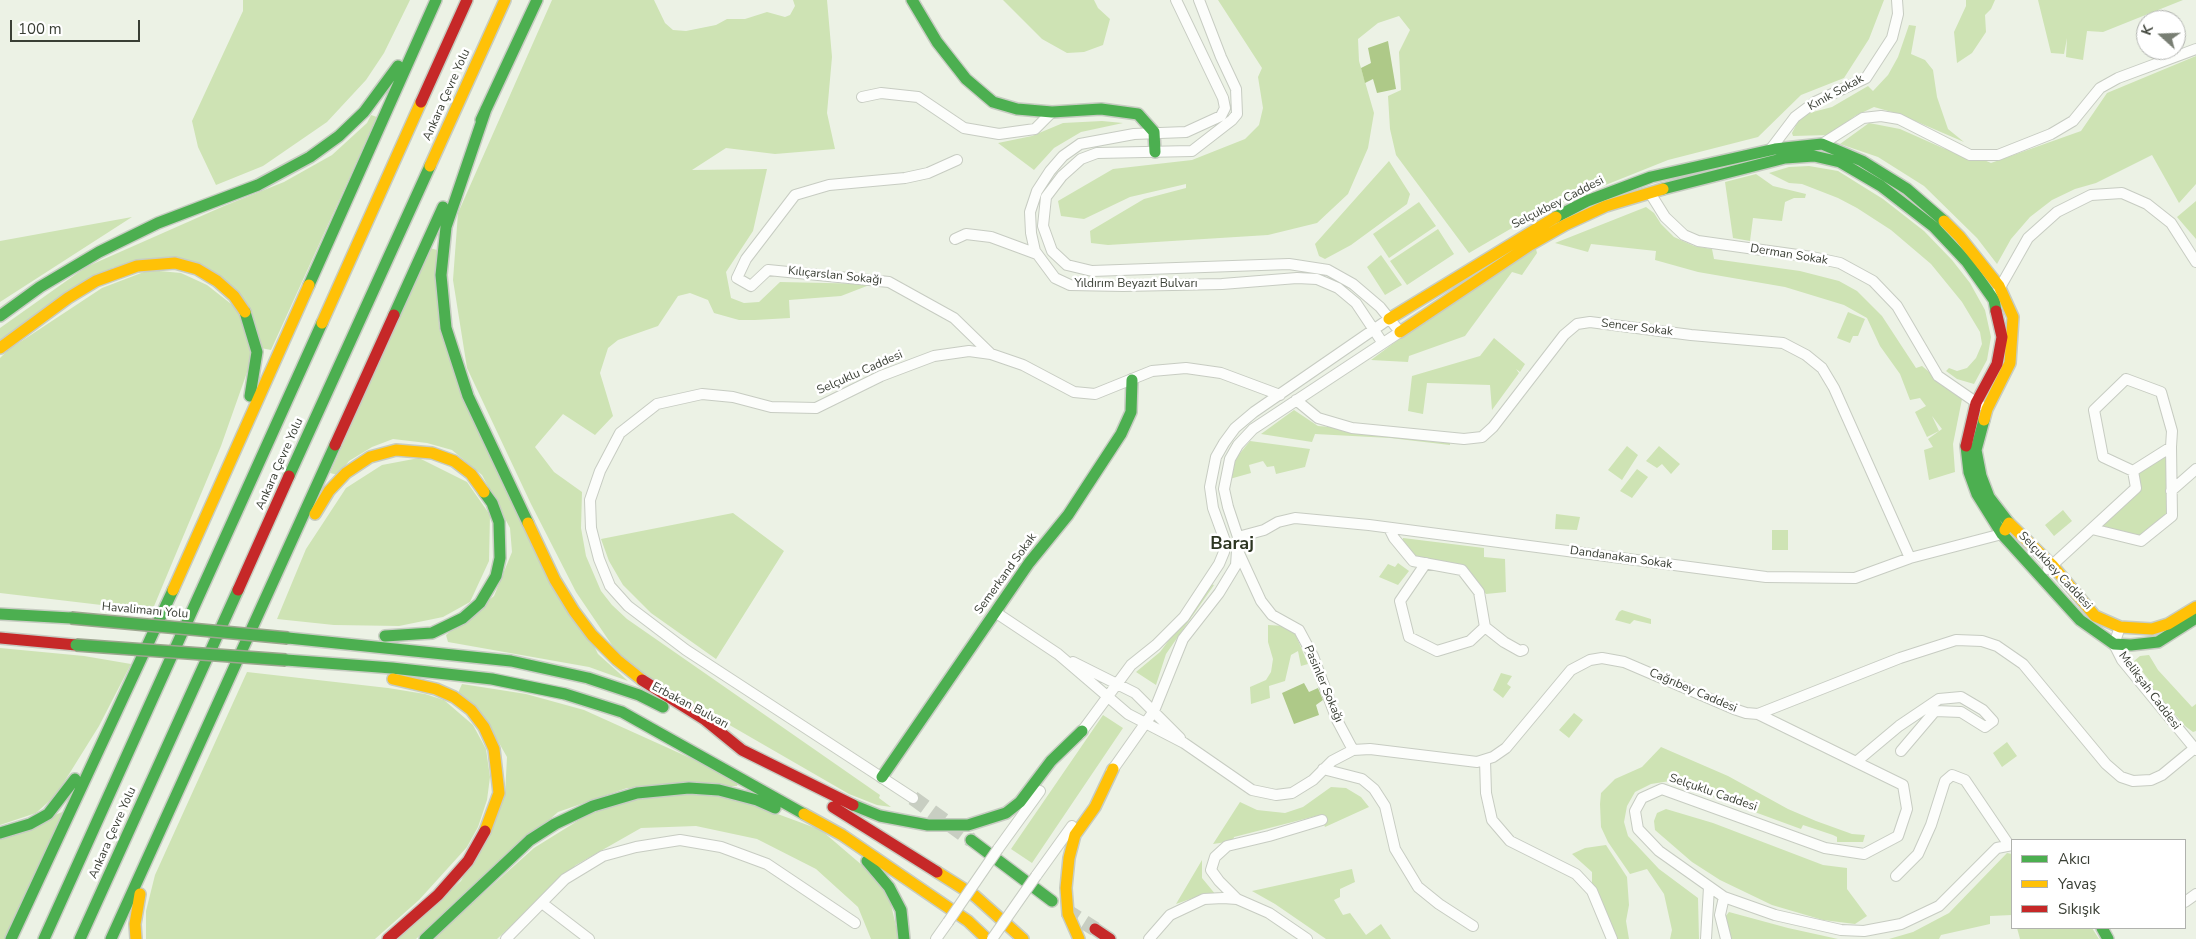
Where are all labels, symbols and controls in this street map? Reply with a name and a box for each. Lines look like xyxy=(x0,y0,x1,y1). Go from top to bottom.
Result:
scale bar xyxy=(12,10,142,42)
north arrow xyxy=(2136,10,2186,60)
text: 100 m xyxy=(18,19,62,39)
text: K xyxy=(2137,22,2158,38)
street label: Ankara Çevre Yolu xyxy=(420,47,474,143)
street label: Kınık Sokak xyxy=(1806,72,1866,114)
street label: Selçukbey Caddesi xyxy=(1510,174,1606,232)
street label: Derman Sokak xyxy=(1749,242,1829,268)
street label: Kılıçarslan Sokağı xyxy=(787,264,883,288)
street label: Yıldırım Beyazıt Bulvarı xyxy=(1075,277,1197,291)
street label: Sencer Sokak xyxy=(1600,316,1674,340)
street label: Selçuklu Caddesi xyxy=(815,348,905,398)
street label: Ankara Çevre Yolu xyxy=(253,416,307,512)
street label: Selçukbey Caddesi xyxy=(2015,529,2095,613)
street label: Semerkand Sokak xyxy=(972,531,1040,617)
district label: Baraj xyxy=(1210,534,1254,556)
street label: Dandanakan Sokak xyxy=(1569,544,1673,572)
street label: Havalimanı Yolu xyxy=(101,600,189,622)
street label: Pasinler Sokağı xyxy=(1300,643,1346,725)
street label: Melikşah Caddesi xyxy=(2115,649,2183,733)
street label: Cağrıbey Caddesi xyxy=(1647,666,1739,716)
street label: Erbakan Bulvarı xyxy=(649,680,731,732)
street label: Selçuklu Caddesi xyxy=(1667,771,1759,815)
street label: Ankara Çevre Yolu xyxy=(86,785,140,881)
legend xyxy=(2011,839,2186,929)
text: Akıcı xyxy=(2058,849,2090,869)
text: Yavaş xyxy=(2058,874,2096,894)
text: Sıkışık xyxy=(2058,899,2100,919)

